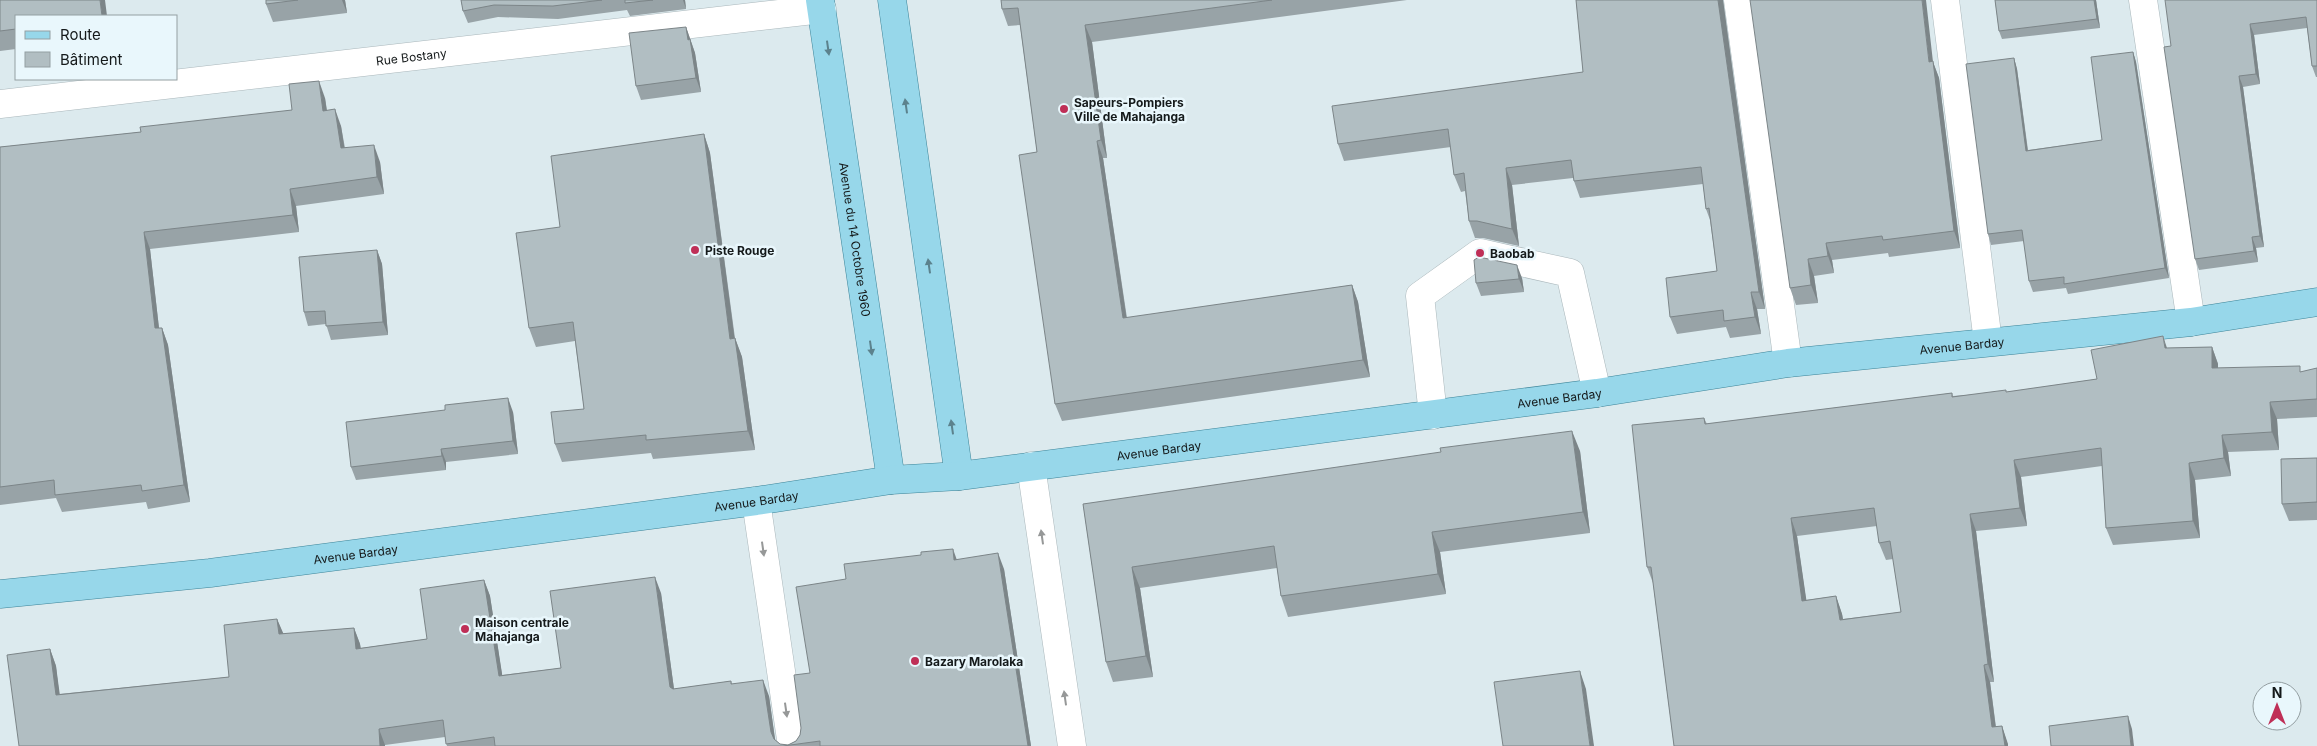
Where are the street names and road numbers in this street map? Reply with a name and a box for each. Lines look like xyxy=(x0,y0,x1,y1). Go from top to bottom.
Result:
street label: Rue Bostany xyxy=(375,45,448,68)
street label: Avenue du 14 Octobre 1960 xyxy=(837,161,874,318)
street label: Avenue Barday xyxy=(1919,334,2005,357)
street label: Avenue Barday xyxy=(1516,385,1603,411)
street label: Avenue Barday xyxy=(1116,437,1202,463)
street label: Avenue Barday xyxy=(713,487,800,514)
street label: Avenue Barday xyxy=(312,541,399,567)

